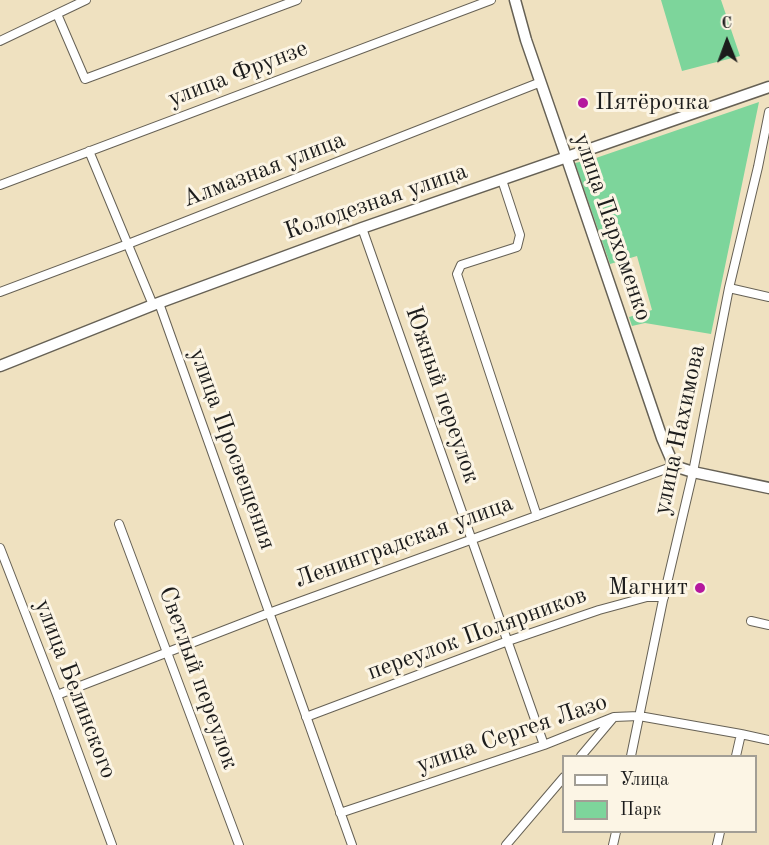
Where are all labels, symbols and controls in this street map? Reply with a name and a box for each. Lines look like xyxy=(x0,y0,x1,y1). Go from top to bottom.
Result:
north arrow xyxy=(697,12,757,72)
text: С xyxy=(721,16,732,32)
street label: улица Фрунзе xyxy=(164,34,312,114)
place label: Пятёрочка xyxy=(595,89,709,117)
marker: Пятёрочка xyxy=(576,96,590,110)
street label: Алмазная улица xyxy=(178,126,350,214)
street label: улица Пархоменко xyxy=(566,129,658,325)
street label: Колодезная улица xyxy=(281,157,471,247)
street label: Южный переулок xyxy=(398,303,486,487)
street label: улица Нахимова xyxy=(648,342,712,518)
street label: улица Просвещения xyxy=(182,344,282,554)
street label: Ленинградская улица xyxy=(291,489,517,595)
place label: Магнит xyxy=(608,574,688,602)
street label: переулок Полярников xyxy=(363,581,591,687)
marker: Магнит xyxy=(693,581,707,595)
street label: Светлый переулок xyxy=(152,583,244,773)
street label: улица Белинского xyxy=(28,595,122,783)
street label: улица Сергея Лазо xyxy=(413,688,611,780)
legend xyxy=(562,755,757,833)
text: Улица xyxy=(620,771,669,789)
text: Парк xyxy=(620,801,661,819)

